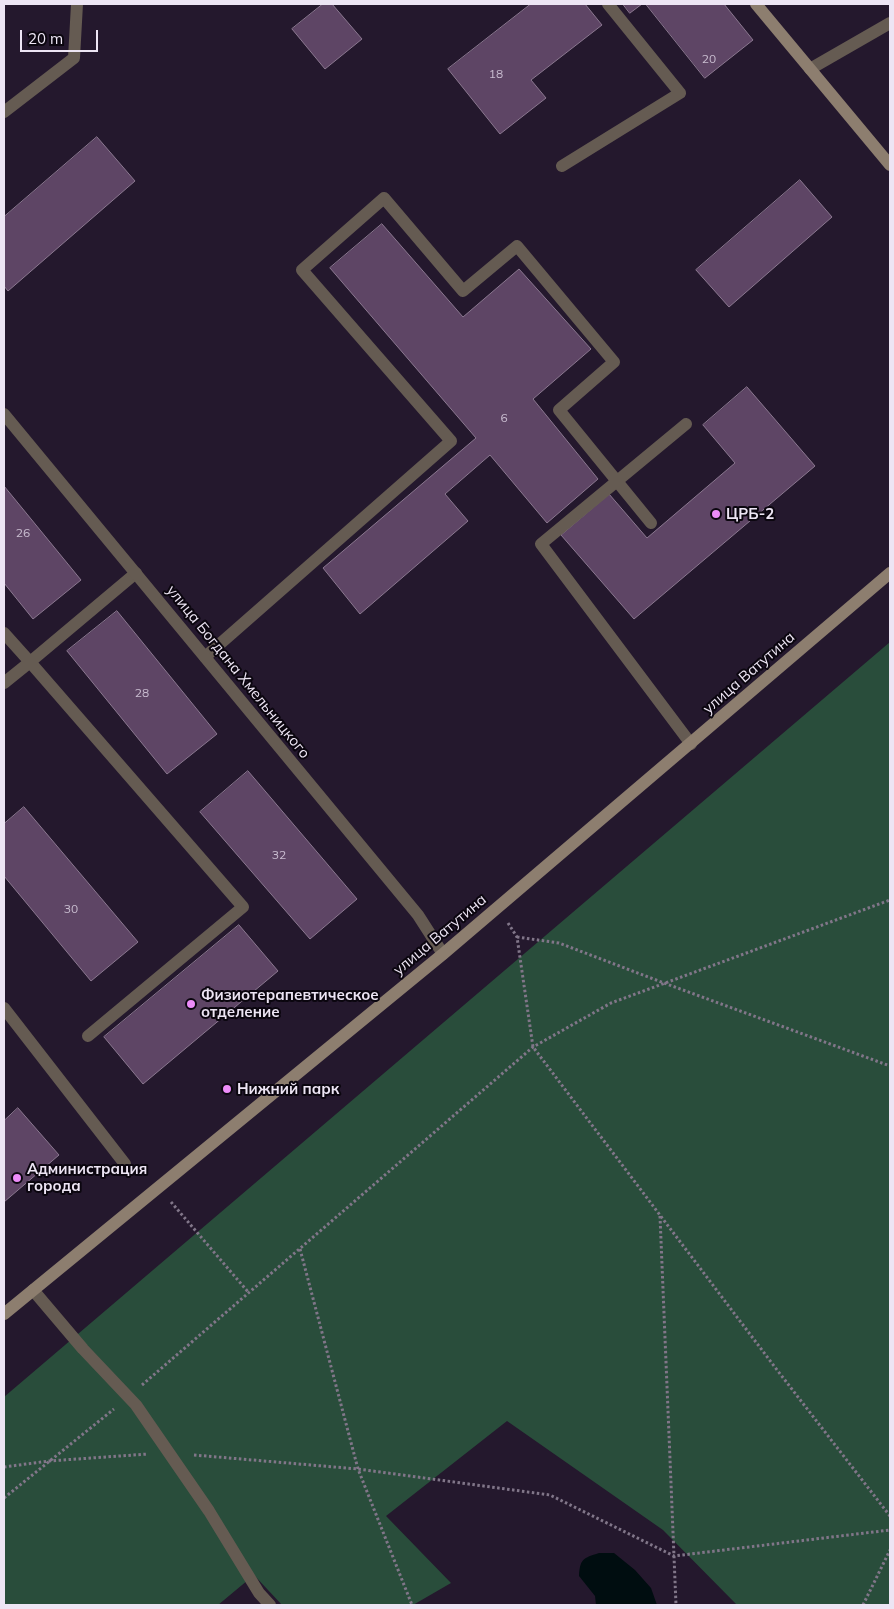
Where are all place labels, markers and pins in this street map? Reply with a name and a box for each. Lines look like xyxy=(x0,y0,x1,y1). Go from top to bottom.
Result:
place label: ЦРБ-2 xyxy=(726,505,774,523)
marker: ЦРБ-2 xyxy=(710,508,722,520)
place label: Физиотерапевтическое отделение xyxy=(201,986,379,1021)
marker: Физиотерапевтическое отделение xyxy=(185,998,197,1010)
place label: Нижний парк xyxy=(237,1080,339,1098)
marker: Нижний парк xyxy=(221,1083,233,1095)
place label: Администрация города xyxy=(27,1160,147,1195)
marker: Администрация города xyxy=(11,1172,23,1184)

